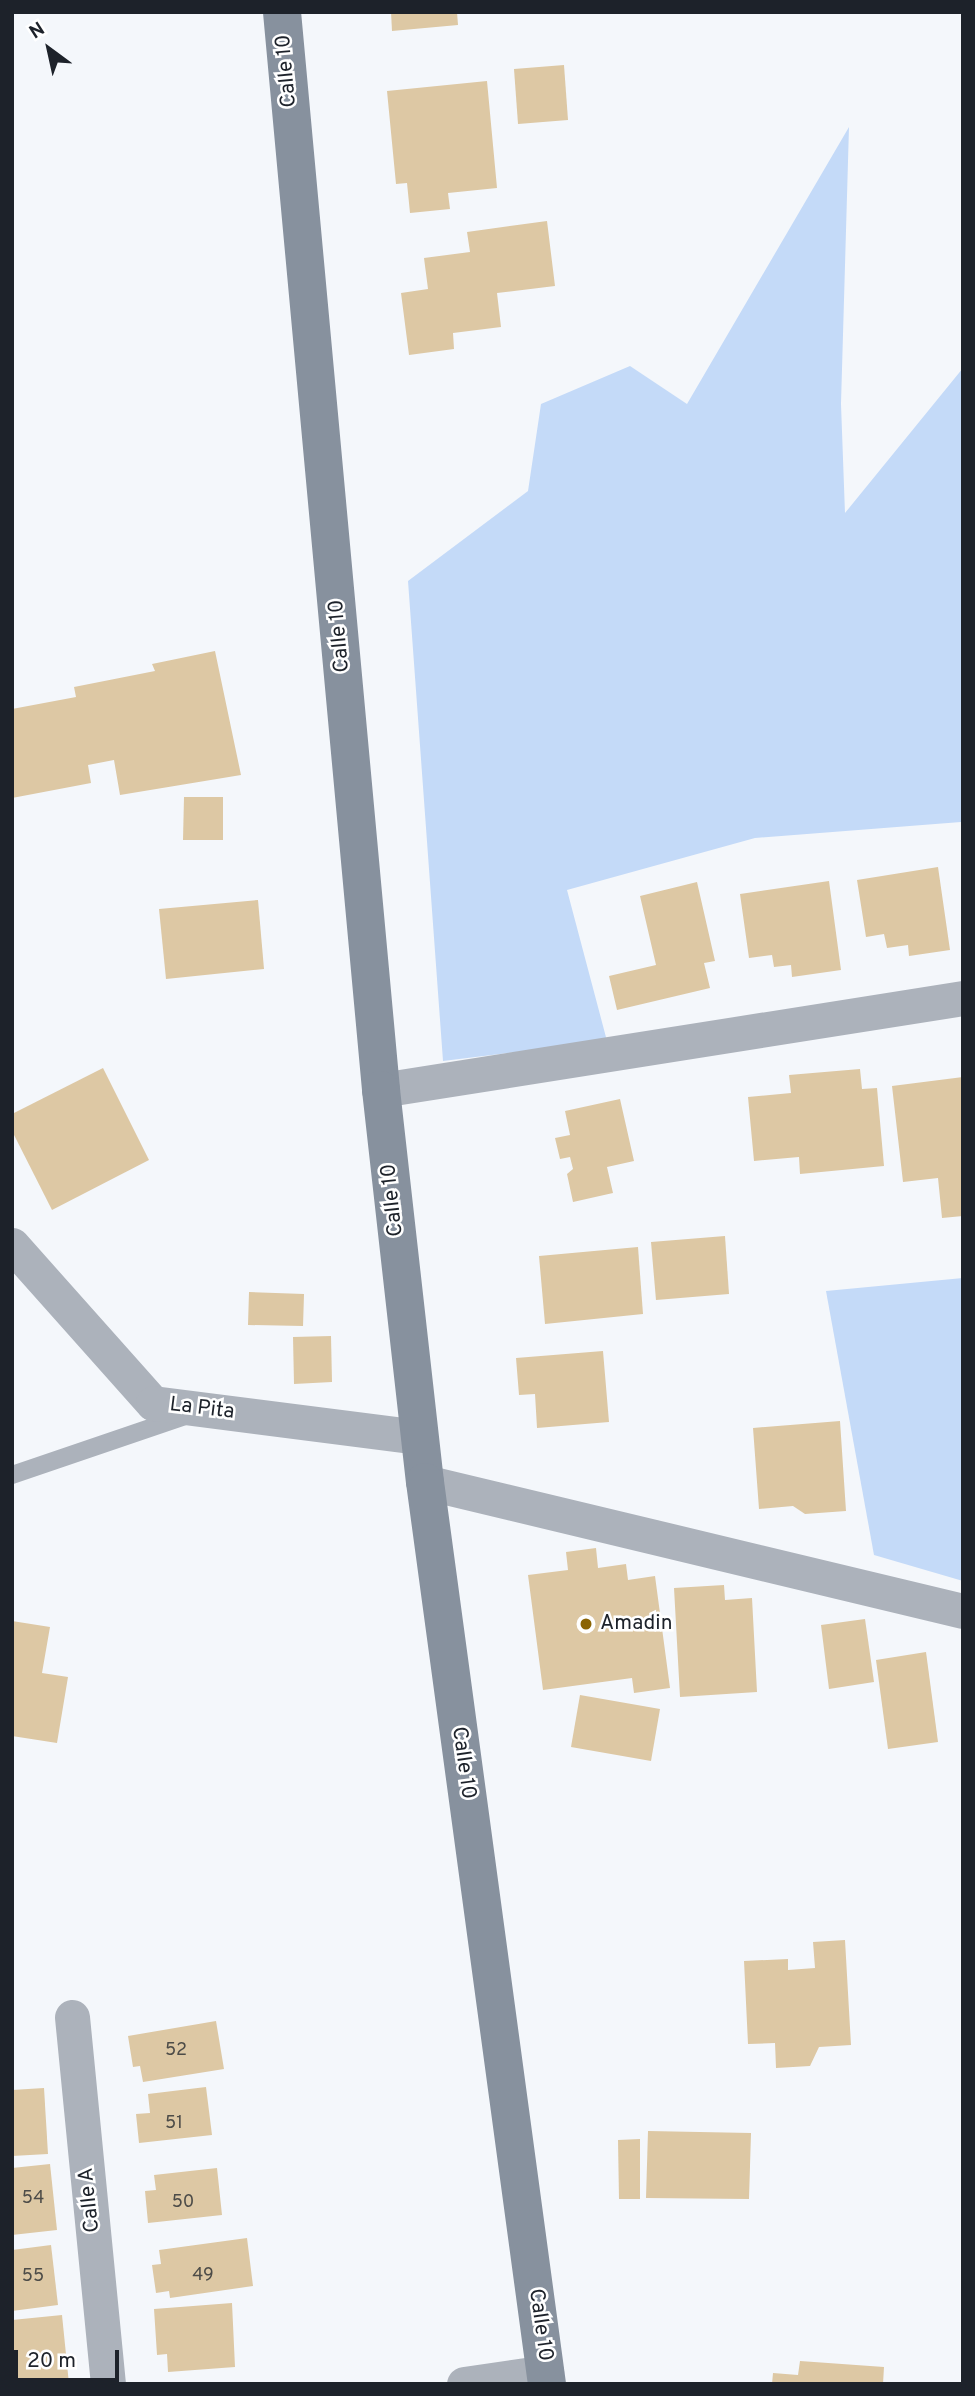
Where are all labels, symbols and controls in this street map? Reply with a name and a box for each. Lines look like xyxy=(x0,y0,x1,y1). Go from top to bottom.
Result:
north arrow xyxy=(14,14,84,84)
text: N xyxy=(25,18,50,45)
street label: Calle 10 xyxy=(271,33,303,109)
street label: Calle 10 xyxy=(324,598,356,674)
street label: Calle 10 xyxy=(377,1162,409,1238)
street label: La Pita xyxy=(168,1393,236,1425)
place label: Amadin xyxy=(600,1611,672,1637)
marker: Amadin xyxy=(578,1616,594,1632)
street label: Calle 10 xyxy=(445,1725,481,1801)
house number: 52 xyxy=(165,2040,187,2062)
house number: 51 xyxy=(165,2113,183,2135)
street label: Calle A xyxy=(74,2166,106,2234)
house number: 54 xyxy=(22,2188,44,2210)
house number: 50 xyxy=(172,2192,194,2214)
house number: 49 xyxy=(192,2265,214,2287)
house number: 55 xyxy=(22,2266,44,2288)
street label: Calle 10 xyxy=(522,2287,558,2363)
scale bar xyxy=(18,2336,122,2380)
text: 20 m xyxy=(27,2348,76,2375)

